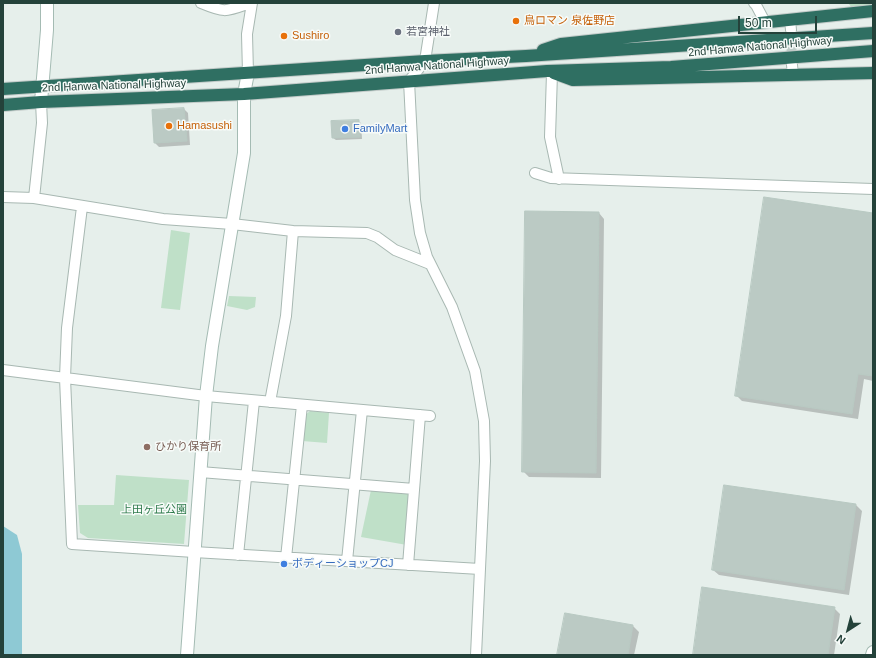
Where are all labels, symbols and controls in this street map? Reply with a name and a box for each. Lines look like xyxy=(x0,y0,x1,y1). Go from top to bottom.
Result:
scale bar xyxy=(740,8,819,34)
place label: 鳥ロマン 泉佐野店 xyxy=(524,14,615,28)
marker: 鳥ロマン 泉佐野店 xyxy=(511,16,521,26)
text: 50 m xyxy=(745,16,772,30)
place label: 若宮神社 xyxy=(406,25,450,39)
marker: 若宮神社 xyxy=(393,27,403,37)
place label: Sushiro xyxy=(292,29,329,43)
marker: Sushiro xyxy=(279,31,289,41)
street label: 2nd Hanwa National Highway xyxy=(688,34,832,60)
street label: 2nd Hanwa National Highway xyxy=(365,54,509,78)
street label: 2nd Hanwa National Highway xyxy=(42,77,186,95)
place label: Hamasushi xyxy=(177,119,232,133)
marker: Hamasushi xyxy=(164,121,174,131)
place label: FamilyMart xyxy=(353,122,407,136)
marker: FamilyMart xyxy=(340,124,350,134)
place label: ひかり保育所 xyxy=(155,440,221,454)
marker: ひかり保育所 xyxy=(142,442,152,452)
park label: 上田ヶ丘公園 xyxy=(121,503,187,517)
place label: ボディーショップCJ xyxy=(292,557,393,571)
marker: ボディーショップCJ xyxy=(279,559,289,569)
north arrow xyxy=(828,610,868,650)
text: N xyxy=(834,633,848,647)

